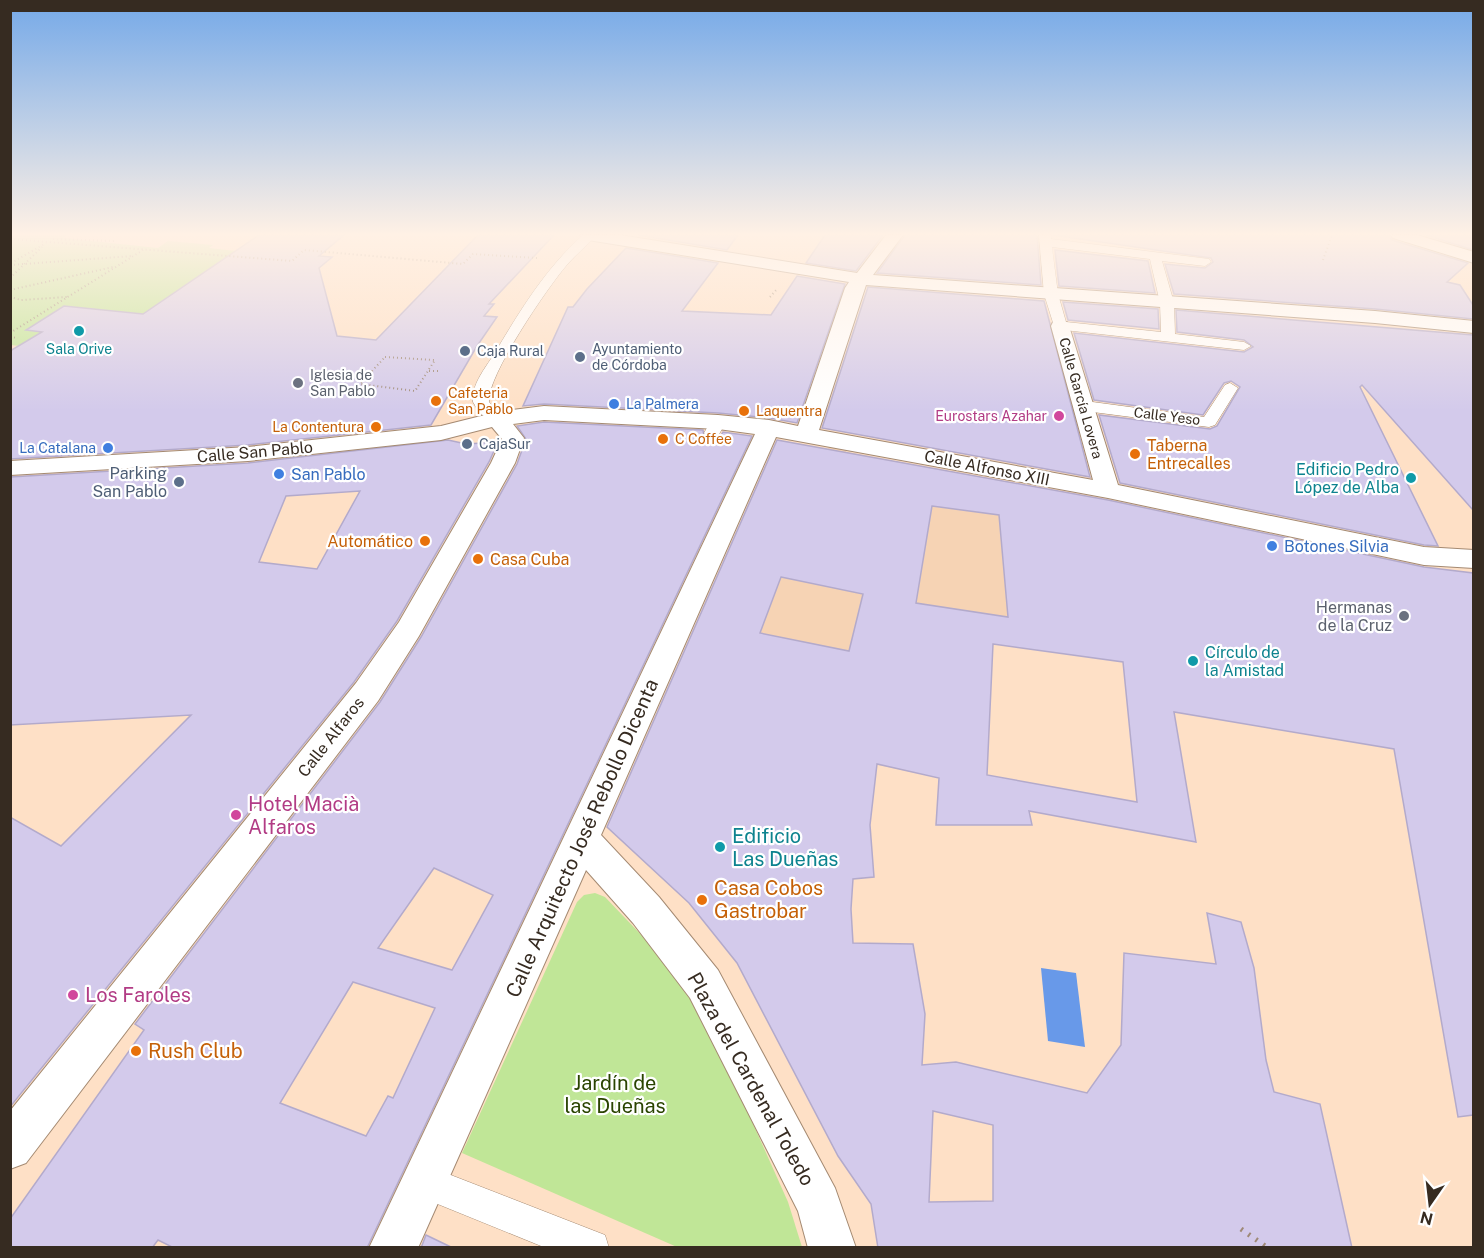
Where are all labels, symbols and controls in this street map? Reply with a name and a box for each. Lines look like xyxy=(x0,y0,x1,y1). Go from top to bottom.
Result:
marker: Sala Orive xyxy=(72,324,86,338)
street label: Calle García Lovera xyxy=(1056,336,1106,460)
place label: Sala Orive xyxy=(46,341,112,357)
place label: Ayuntamiento de Córdoba xyxy=(592,341,682,373)
place label: Caja Rural xyxy=(477,343,544,359)
marker: Caja Rural xyxy=(458,344,472,358)
marker: Ayuntamiento de Córdoba xyxy=(573,350,587,364)
place label: Iglesia de San Pablo xyxy=(310,367,375,399)
marker: Iglesia de San Pablo xyxy=(291,376,305,390)
place label: Cafeteria San Pablo xyxy=(448,385,513,417)
marker: Cafeteria San Pablo xyxy=(429,394,443,408)
place label: La Palmera xyxy=(626,396,699,412)
marker: La Palmera xyxy=(607,397,621,411)
place label: Laquentra xyxy=(756,403,822,419)
marker: Laquentra xyxy=(737,404,751,418)
street label: Calle Yeso xyxy=(1133,404,1201,428)
place label: Eurostars Azahar xyxy=(935,408,1047,424)
marker: Eurostars Azahar xyxy=(1052,409,1066,423)
place label: La Contentura xyxy=(272,419,364,435)
marker: La Contentura xyxy=(369,420,383,434)
place label: C Coffee xyxy=(675,431,732,447)
marker: C Coffee xyxy=(656,432,670,446)
place label: CajaSur xyxy=(479,436,531,452)
place label: Taberna Entrecalles xyxy=(1147,436,1231,473)
street label: Calle San Pablo xyxy=(196,437,314,467)
marker: CajaSur xyxy=(460,437,474,451)
place label: La Catalana xyxy=(19,440,96,456)
marker: La Catalana xyxy=(101,441,115,455)
street label: Calle Alfonso XIII xyxy=(923,447,1051,489)
marker: Taberna Entrecalles xyxy=(1128,447,1142,461)
place label: Edificio Pedro López de Alba xyxy=(1294,460,1399,497)
place label: Parking San Pablo xyxy=(92,464,167,501)
place label: San Pablo xyxy=(291,465,366,484)
marker: San Pablo xyxy=(272,467,286,481)
marker: Edificio Pedro López de Alba xyxy=(1404,471,1418,485)
marker: Parking San Pablo xyxy=(172,475,186,489)
place label: Automático xyxy=(327,532,413,551)
marker: Automático xyxy=(418,534,432,548)
place label: Botones Silvia xyxy=(1284,537,1389,556)
marker: Botones Silvia xyxy=(1265,539,1279,553)
place label: Casa Cuba xyxy=(490,550,569,569)
marker: Casa Cuba xyxy=(471,552,485,566)
place label: Hermanas de la Cruz xyxy=(1316,598,1392,635)
marker: Hermanas de la Cruz xyxy=(1397,609,1411,623)
place label: Círculo de la Amistad xyxy=(1205,643,1284,680)
marker: Círculo de la Amistad xyxy=(1186,654,1200,668)
street label: Calle Arquitecto José Rebollo Dicenta xyxy=(501,675,663,1001)
street label: Calle Alfaros xyxy=(294,693,368,781)
place label: Hotel Macià Alfaros xyxy=(248,792,359,839)
marker: Hotel Macià Alfaros xyxy=(229,808,243,822)
place label: Edificio Las Dueñas xyxy=(732,824,839,871)
marker: Edificio Las Dueñas xyxy=(713,840,727,854)
place label: Casa Cobos Gastrobar xyxy=(714,876,823,923)
marker: Casa Cobos Gastrobar xyxy=(695,893,709,907)
street label: Plaza del Cardenal Toledo xyxy=(682,968,820,1190)
place label: Los Faroles xyxy=(85,983,191,1007)
marker: Los Faroles xyxy=(66,988,80,1002)
place label: Rush Club xyxy=(148,1039,243,1063)
marker: Rush Club xyxy=(129,1044,143,1058)
park label: Jardín de las Dueñas xyxy=(564,1071,666,1118)
north arrow xyxy=(1400,1174,1460,1234)
text: N xyxy=(1418,1207,1435,1229)

